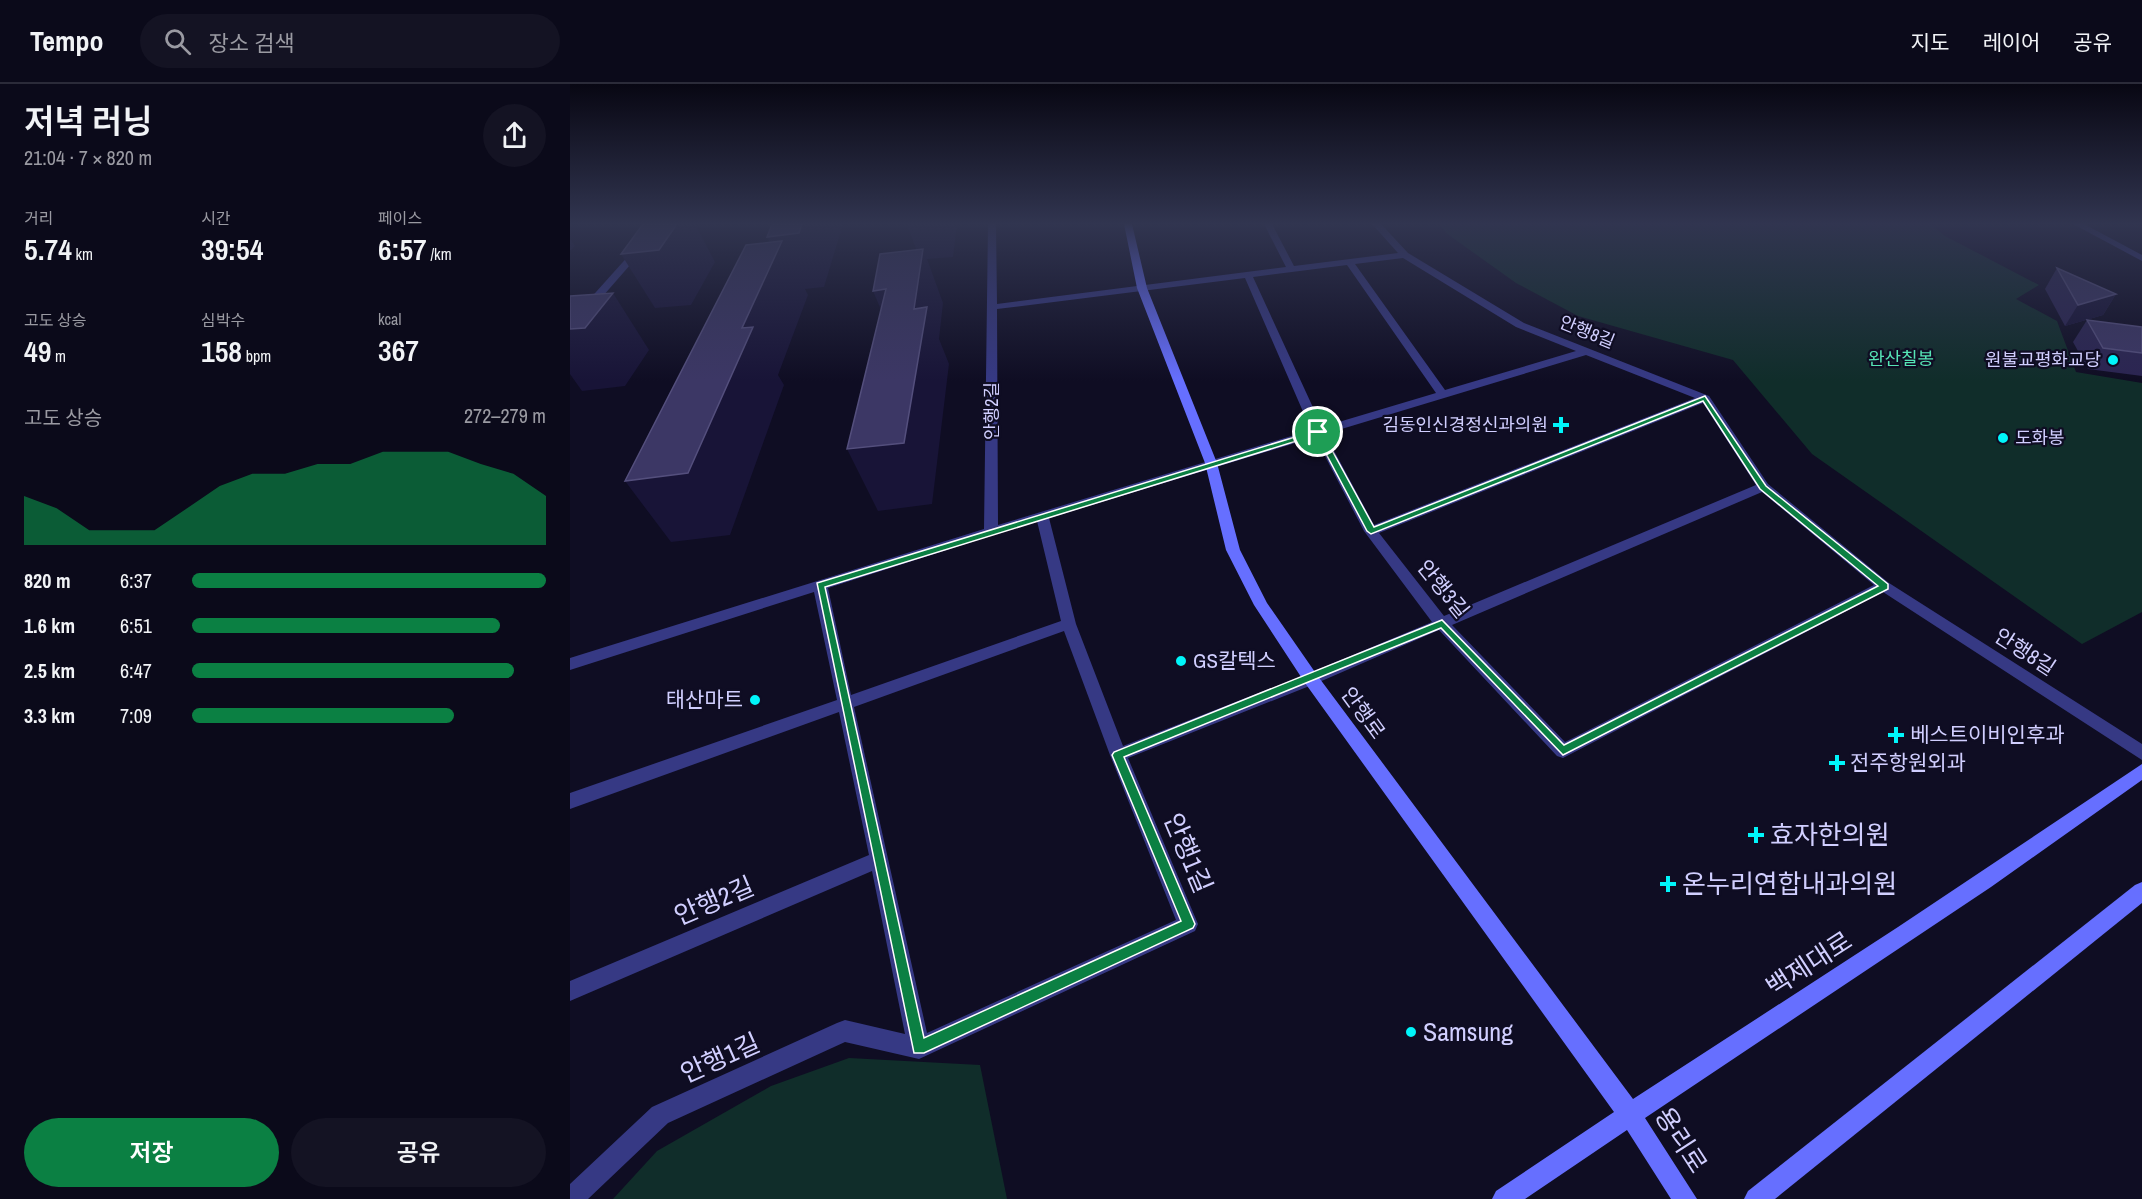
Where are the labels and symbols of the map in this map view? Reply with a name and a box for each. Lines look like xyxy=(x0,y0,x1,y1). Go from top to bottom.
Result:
street label: 안행8길 xyxy=(1556,309,1619,354)
park label: 완산칠봉 xyxy=(1868,346,1934,371)
place label: 원불교평화교당 xyxy=(1985,347,2101,372)
marker: 원불교평화교당 xyxy=(2106,353,2120,367)
street label: 안행2길 xyxy=(979,382,1004,440)
pin xyxy=(1292,406,1343,457)
place label: 김동인신경정신과의원 xyxy=(1382,412,1548,437)
marker: 김동인신경정신과의원 xyxy=(1552,416,1570,434)
place label: 도화봉 xyxy=(2015,425,2065,450)
marker: 도화봉 xyxy=(1996,431,2010,445)
street label: 안행3길 xyxy=(1411,553,1476,624)
street label: 안행8길 xyxy=(1989,621,2061,682)
place label: GS칼텍스 xyxy=(1193,646,1276,675)
marker: GS칼텍스 xyxy=(1174,654,1188,668)
street label: 안행로 xyxy=(1335,681,1392,745)
place label: 태산마트 xyxy=(666,685,743,714)
marker: 태산마트 xyxy=(748,693,762,707)
place label: 베스트이비인후과 xyxy=(1910,720,2065,749)
marker: 베스트이비인후과 xyxy=(1887,726,1905,744)
place label: 전주항원외과 xyxy=(1850,748,1966,777)
marker: 전주항원외과 xyxy=(1828,754,1846,772)
street label: 안행1길 xyxy=(1156,807,1221,898)
place label: 효자한의원 xyxy=(1770,817,1890,852)
marker: 효자한의원 xyxy=(1747,826,1765,844)
place label: 온누리연합내과의원 xyxy=(1682,866,1897,901)
street label: 안행2길 xyxy=(668,868,759,933)
marker: 온누리연합내과의원 xyxy=(1659,875,1677,893)
street label: 백제대로 xyxy=(1759,923,1858,1004)
place label: Samsung xyxy=(1423,1014,1513,1049)
street label: 안행1길 xyxy=(674,1025,765,1091)
marker: Samsung xyxy=(1404,1025,1418,1039)
street label: 용리로 xyxy=(1647,1100,1716,1179)

